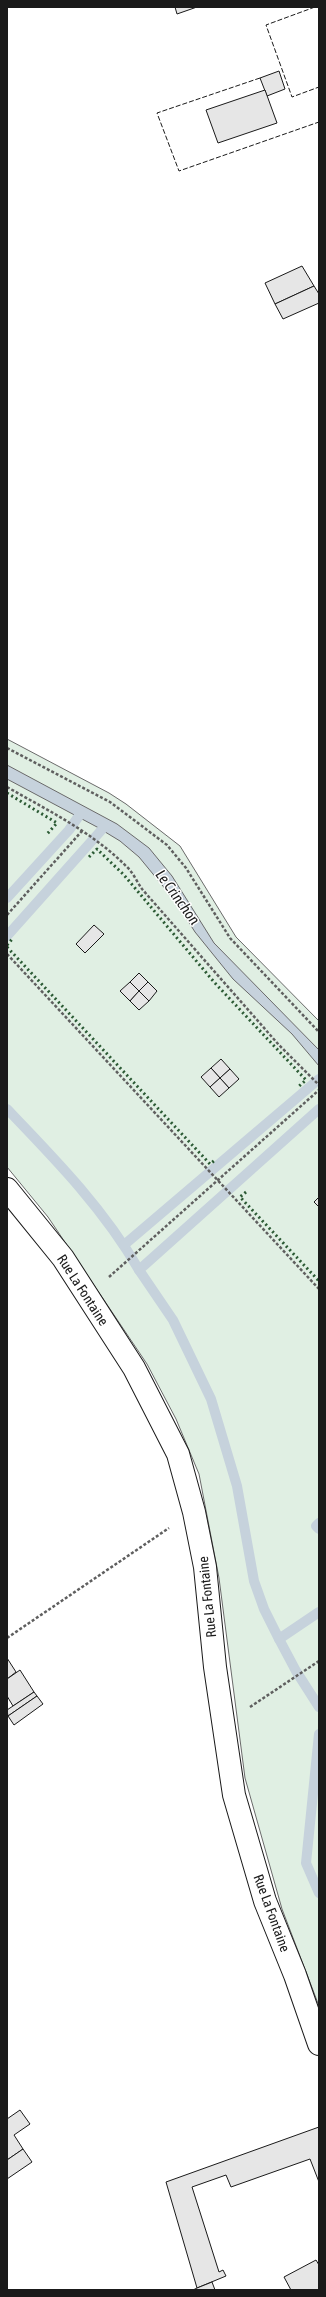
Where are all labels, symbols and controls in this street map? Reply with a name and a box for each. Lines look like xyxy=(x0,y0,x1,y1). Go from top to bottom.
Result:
water label: Le Crinchon xyxy=(152,866,204,928)
street label: Rue La Fontaine xyxy=(54,1251,112,1329)
street label: Rue La Fontaine xyxy=(195,1556,219,1638)
street label: Rue La Fontaine xyxy=(251,1872,293,1954)

